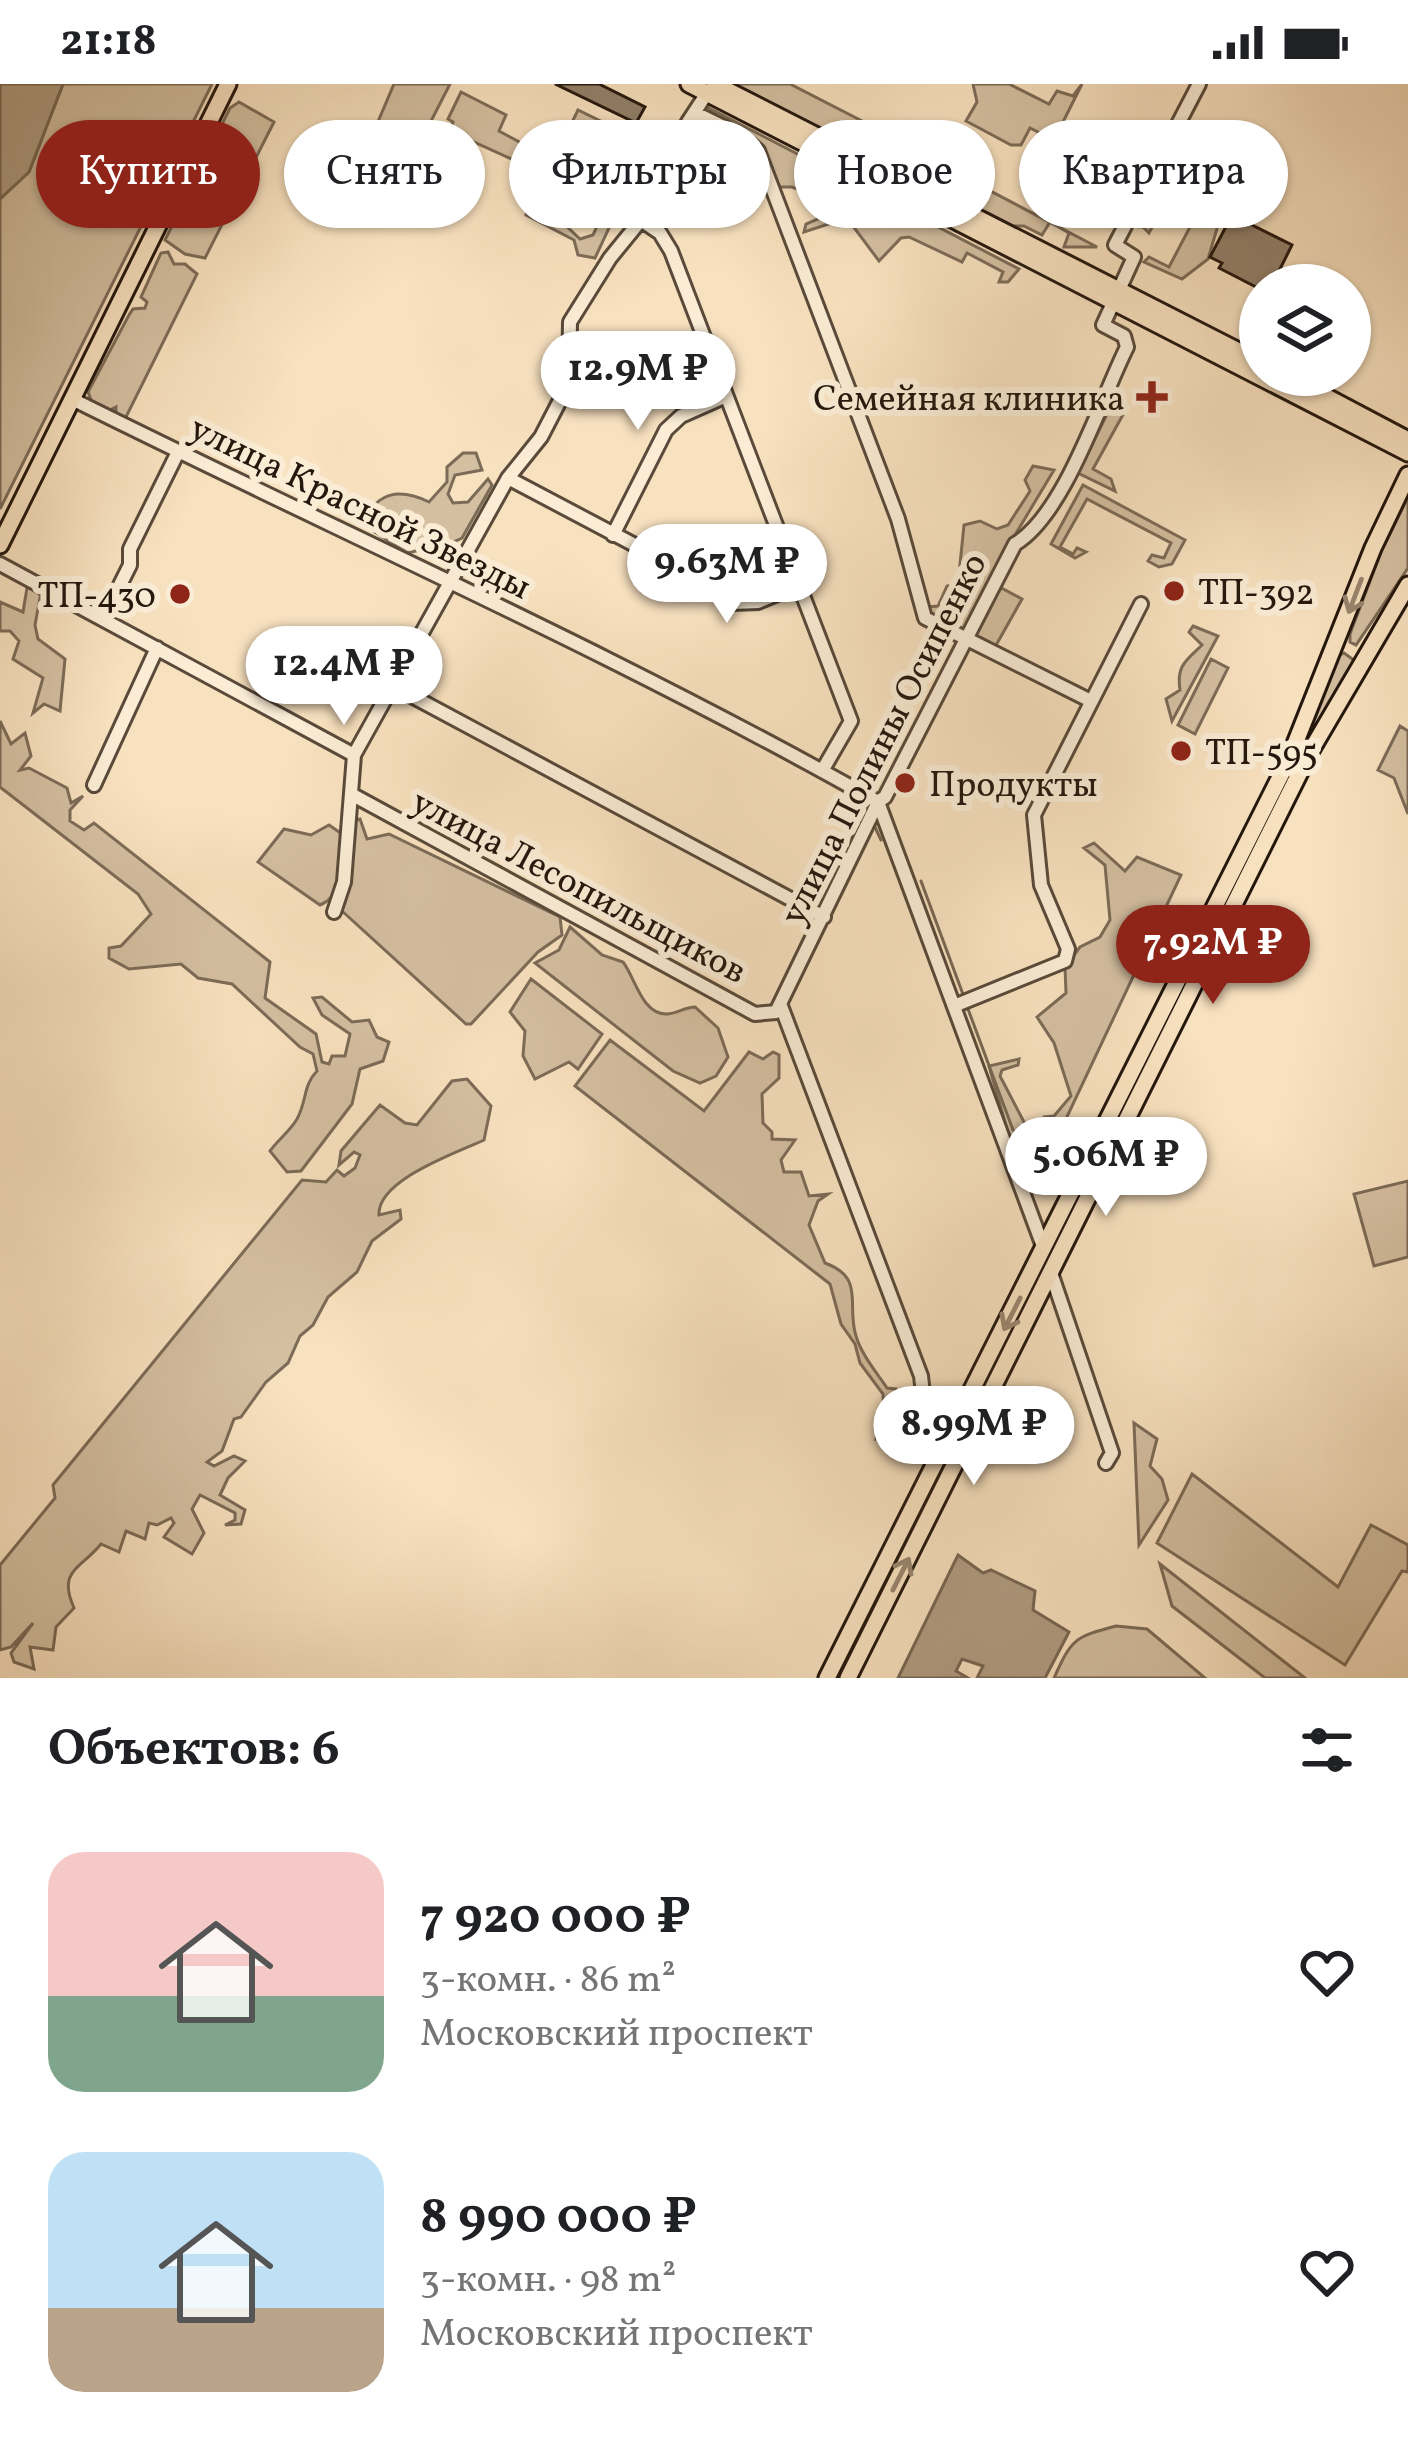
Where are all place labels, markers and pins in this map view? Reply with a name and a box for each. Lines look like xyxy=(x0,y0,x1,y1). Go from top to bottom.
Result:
pin: 12.9M ₽ xyxy=(527,331,749,433)
place label: Семейная клиника xyxy=(813,376,1125,426)
marker: Семейная клиника xyxy=(1136,381,1168,413)
pin: 9.63M ₽ xyxy=(616,524,838,626)
place label: ТП-392 xyxy=(1198,570,1315,620)
place label: ТП-430 xyxy=(38,573,156,623)
marker: ТП-392 xyxy=(1161,578,1187,604)
marker: ТП-430 xyxy=(167,581,193,607)
pin: 12.4M ₽ xyxy=(233,626,455,728)
place label: ТП-595 xyxy=(1205,730,1318,780)
marker: ТП-595 xyxy=(1168,738,1194,764)
place label: Продукты xyxy=(929,762,1098,812)
marker: Продукты xyxy=(892,770,918,796)
pin: 7.92M ₽ xyxy=(1102,905,1324,1007)
pin: 5.06M ₽ xyxy=(995,1117,1217,1219)
pin: 8.99M ₽ xyxy=(863,1386,1085,1488)

